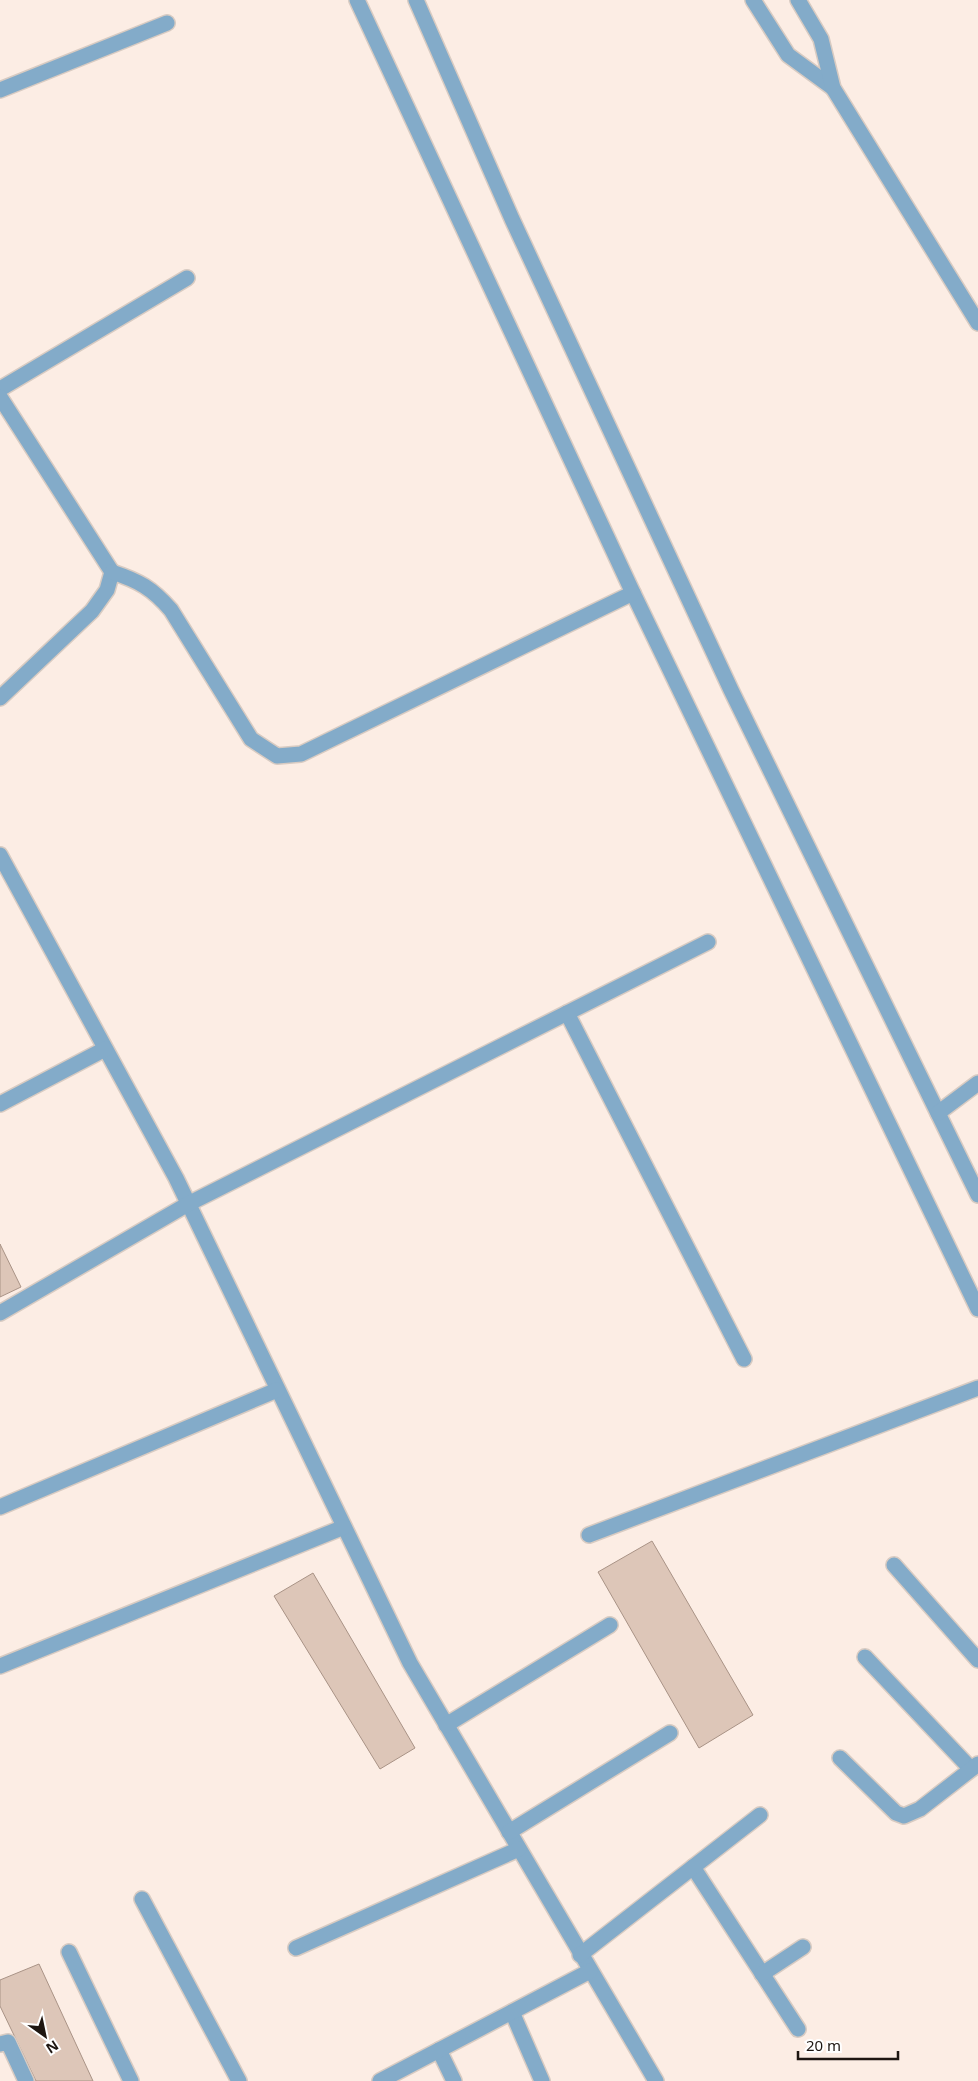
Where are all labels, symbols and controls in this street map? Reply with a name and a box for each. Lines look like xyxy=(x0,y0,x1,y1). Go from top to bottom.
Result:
north arrow xyxy=(20,2011,70,2061)
scale bar xyxy=(798,2028,898,2060)
text: 20 m xyxy=(806,2035,841,2055)
text: N xyxy=(42,2036,62,2058)

